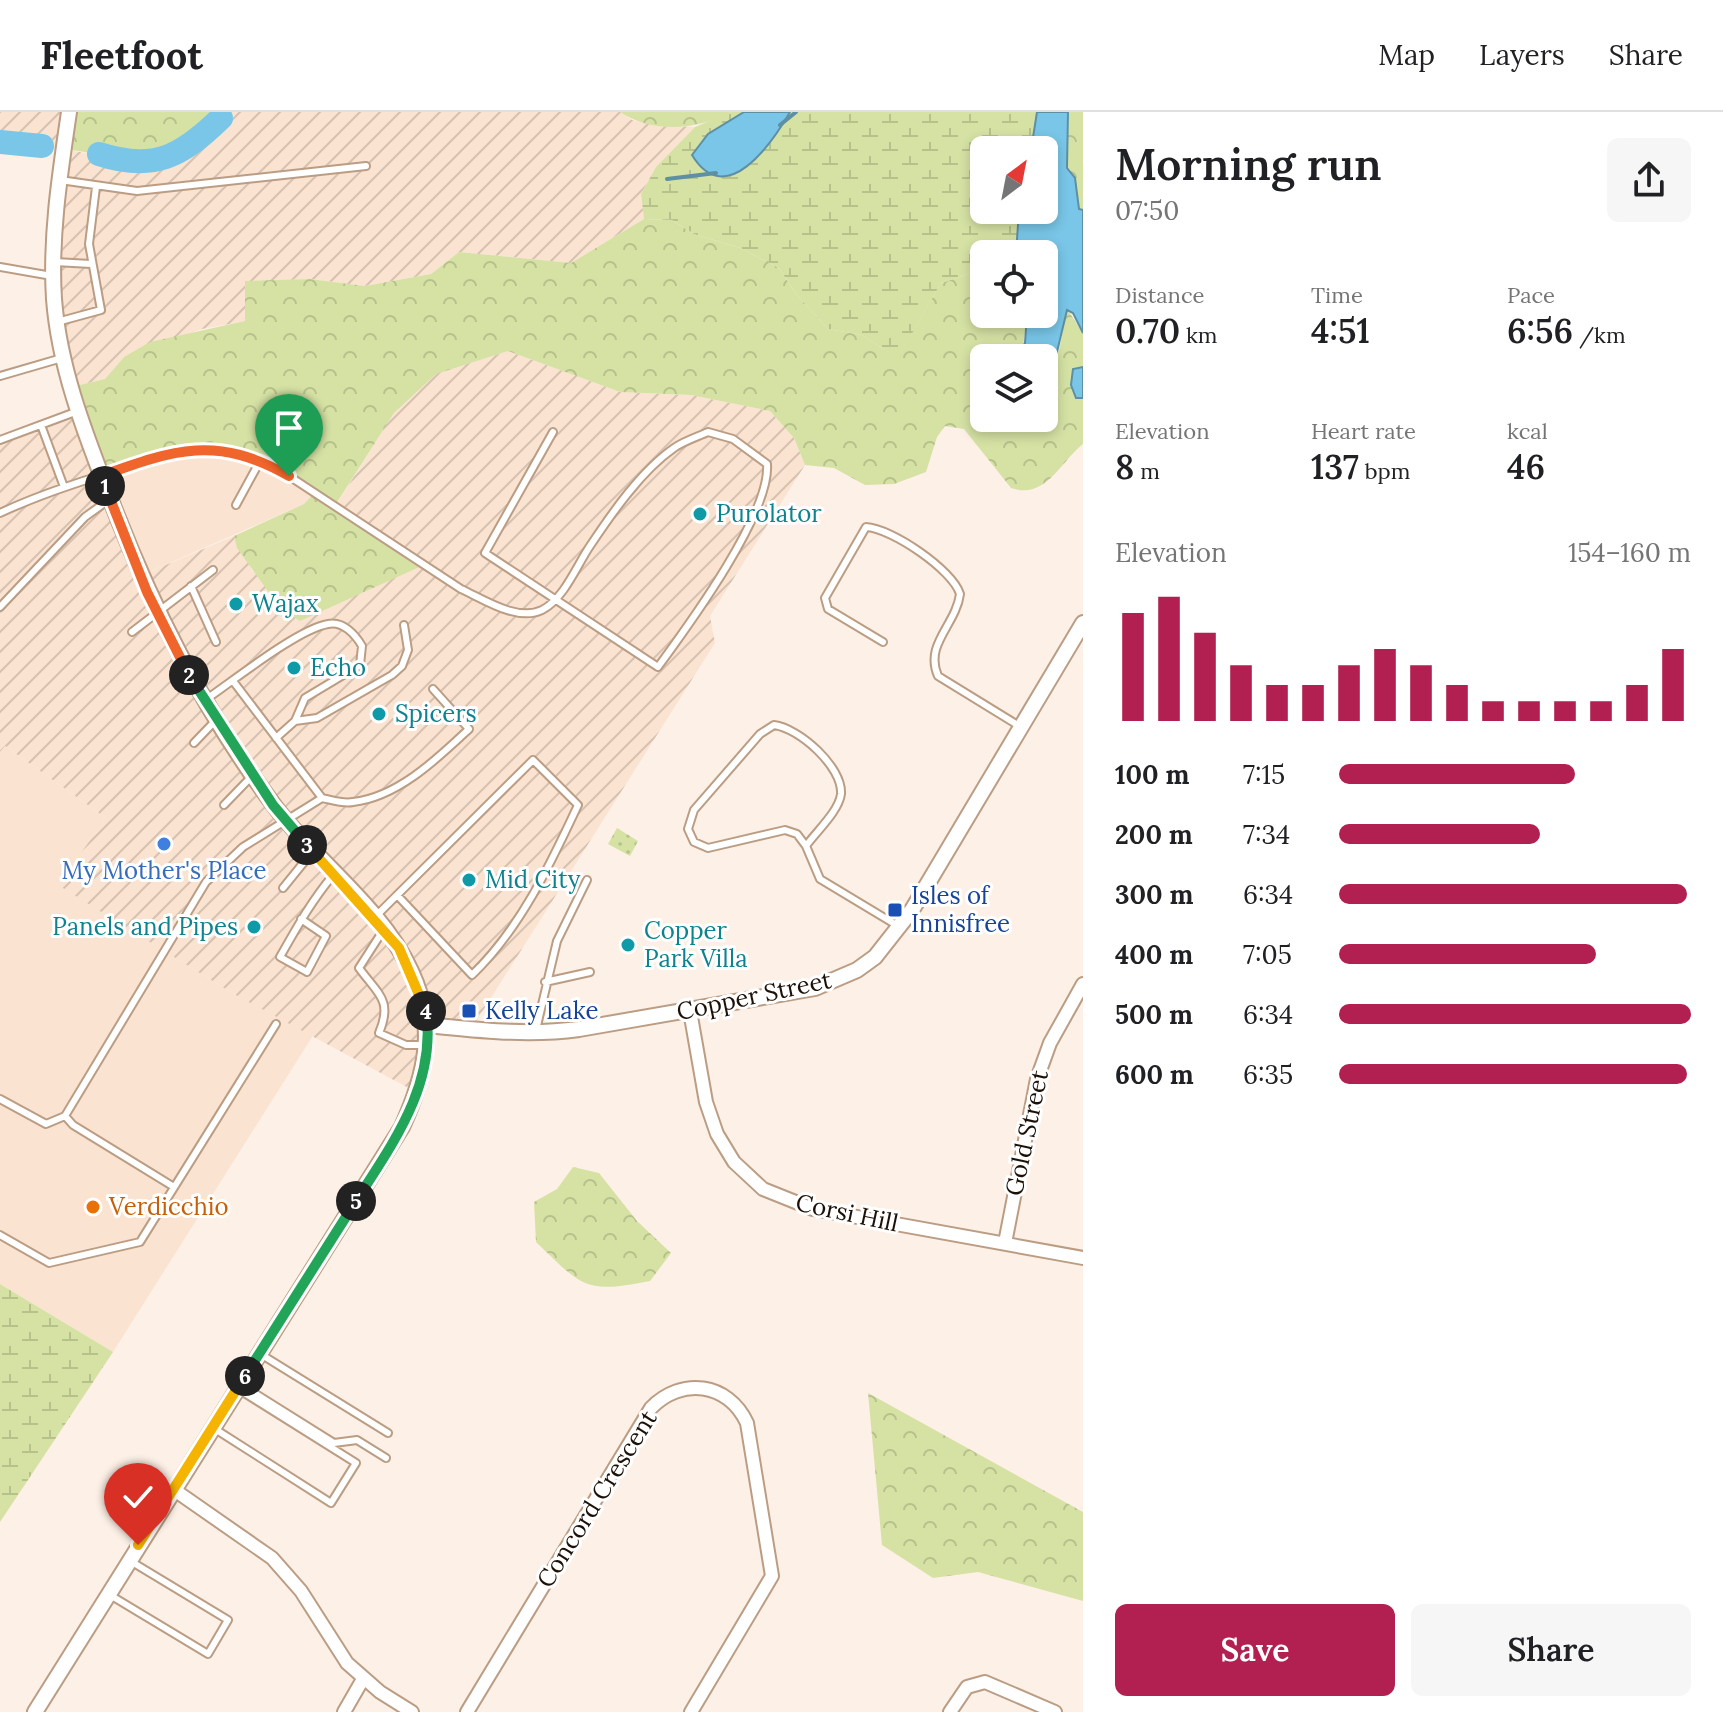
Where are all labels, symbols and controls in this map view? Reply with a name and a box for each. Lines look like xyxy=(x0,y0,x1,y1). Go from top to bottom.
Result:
text: Fleetfoot xyxy=(40,31,203,79)
text: Map xyxy=(1378,37,1435,73)
text: Layers xyxy=(1479,37,1565,73)
text: Share xyxy=(1609,37,1683,73)
north arrow xyxy=(970,136,1058,224)
map controls xyxy=(970,136,1058,432)
text: Morning run xyxy=(1115,136,1382,192)
button: share xyxy=(1607,138,1691,222)
text: 07:50 xyxy=(1115,194,1179,227)
button: locate xyxy=(970,240,1058,328)
text: Distance xyxy=(1115,281,1205,309)
text: Time xyxy=(1311,281,1363,309)
text: Pace xyxy=(1507,281,1555,309)
text: 0.70 xyxy=(1115,309,1180,352)
text: 4:51 xyxy=(1311,309,1370,352)
text: 6:56 xyxy=(1507,309,1573,352)
text: km xyxy=(1180,321,1218,349)
text: /km xyxy=(1573,321,1626,349)
button: layers xyxy=(970,344,1058,432)
pin xyxy=(255,394,323,476)
icon: arrive xyxy=(267,406,311,450)
text: Elevation xyxy=(1115,417,1210,445)
text: Heart rate xyxy=(1311,417,1416,445)
text: kcal xyxy=(1507,417,1548,445)
text: 8 xyxy=(1115,445,1134,488)
text: 137 xyxy=(1311,445,1359,488)
text: 46 xyxy=(1507,445,1545,488)
text: m xyxy=(1134,457,1160,485)
text: bpm xyxy=(1359,457,1410,485)
pin: 1 xyxy=(85,466,125,506)
text: 1 xyxy=(101,472,109,500)
place label: Purolator xyxy=(716,498,822,529)
marker: Purolator xyxy=(691,505,709,523)
text: Elevation xyxy=(1115,536,1227,569)
text: 154–160 m xyxy=(1568,536,1691,569)
place label: Wajax xyxy=(252,588,319,619)
marker: Wajax xyxy=(227,595,245,613)
place label: Echo xyxy=(310,652,366,683)
pin: 2 xyxy=(169,655,209,695)
marker: Echo xyxy=(285,659,303,677)
text: 2 xyxy=(183,661,195,689)
place label: Spicers xyxy=(395,698,477,729)
marker: Spicers xyxy=(370,705,388,723)
text: 100 m xyxy=(1115,758,1189,791)
text: 7:15 xyxy=(1243,758,1285,791)
text: 200 m xyxy=(1115,818,1193,851)
text: 7:34 xyxy=(1243,818,1290,851)
pin: 3 xyxy=(287,825,327,865)
text: 3 xyxy=(301,831,313,859)
marker: My Mother's Place xyxy=(155,835,173,853)
place label: My Mother's Place xyxy=(61,855,267,886)
place label: Mid City xyxy=(485,864,581,895)
marker: Mid City xyxy=(460,871,478,889)
text: 300 m xyxy=(1115,878,1193,911)
text: 6:34 xyxy=(1243,878,1293,911)
place label: Isles of Innisfree xyxy=(911,880,1010,939)
marker: Isles of Innisfree xyxy=(886,901,904,919)
place label: Panels and Pipes xyxy=(52,911,238,942)
place label: Copper Park Villa xyxy=(644,915,748,974)
marker: Panels and Pipes xyxy=(245,918,263,936)
marker: Copper Park Villa xyxy=(619,936,637,954)
text: 400 m xyxy=(1115,938,1193,971)
text: 7:05 xyxy=(1243,938,1292,971)
street label: Copper Street xyxy=(674,964,835,1027)
pin: 4 xyxy=(406,991,446,1031)
place label: Kelly Lake xyxy=(485,995,598,1026)
text: 4 xyxy=(420,997,432,1025)
text: 500 m xyxy=(1115,998,1193,1031)
text: 6:34 xyxy=(1243,998,1293,1031)
marker: Kelly Lake xyxy=(460,1002,478,1020)
text: 600 m xyxy=(1115,1058,1194,1091)
text: 6:35 xyxy=(1243,1058,1293,1091)
street label: Gold Street xyxy=(998,1067,1055,1198)
pin: 5 xyxy=(336,1181,376,1221)
text: 5 xyxy=(350,1187,362,1215)
street label: Corsi Hill xyxy=(793,1187,901,1238)
place label: Verdicchio xyxy=(108,1191,229,1222)
marker: Verdicchio xyxy=(84,1198,102,1216)
pin: 6 xyxy=(225,1356,265,1396)
text: 6 xyxy=(239,1362,251,1390)
street label: Concord Crescent xyxy=(530,1404,664,1593)
pin xyxy=(104,1463,172,1545)
icon: check xyxy=(116,1475,160,1519)
button: Save xyxy=(1115,1604,1395,1696)
button: Share xyxy=(1411,1604,1691,1696)

